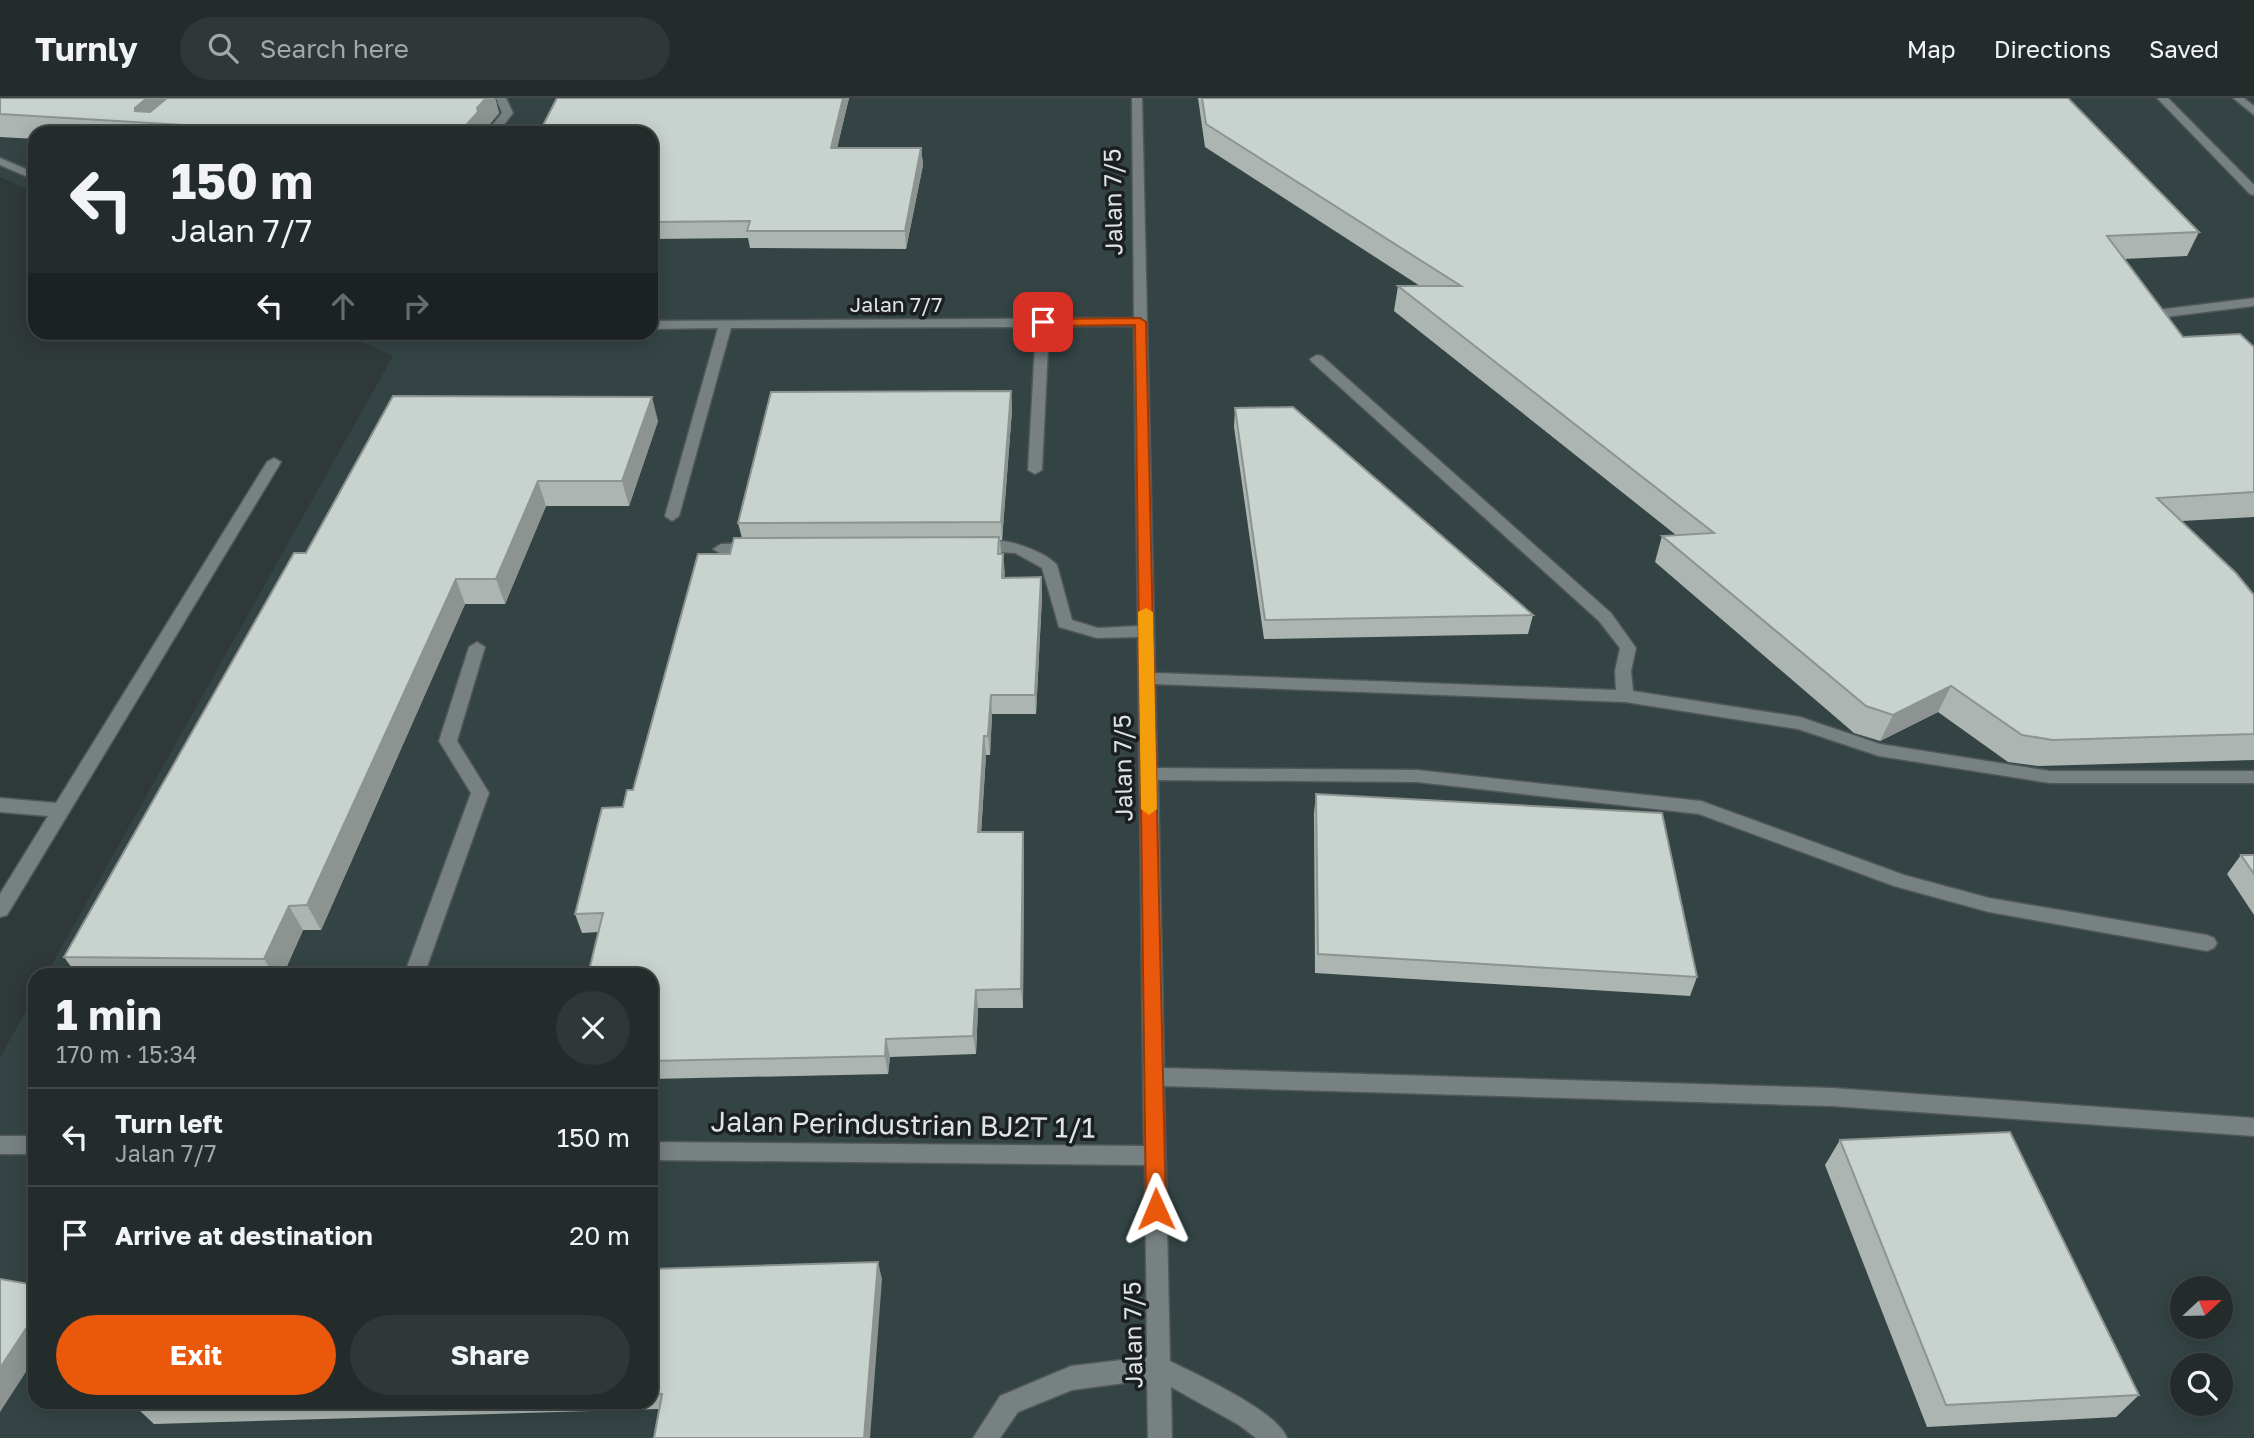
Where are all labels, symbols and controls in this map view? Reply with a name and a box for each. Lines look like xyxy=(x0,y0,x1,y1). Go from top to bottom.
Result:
search box xyxy=(180,17,670,80)
text: Turnly xyxy=(35,29,138,68)
icon: search xyxy=(204,29,242,67)
text: Search here xyxy=(260,33,409,64)
text: Map xyxy=(1907,34,1956,63)
text: Directions xyxy=(1994,34,2111,63)
text: Saved xyxy=(2149,34,2219,63)
street label: Jalan 7/5 xyxy=(1097,148,1127,256)
text: 150 m xyxy=(171,151,313,210)
icon: left xyxy=(56,154,147,245)
text: Jalan 7/7 xyxy=(171,211,312,249)
icon: left xyxy=(251,287,289,325)
icon: ahead xyxy=(324,287,362,325)
icon: right xyxy=(397,287,435,325)
street label: Jalan 7/7 xyxy=(850,291,942,317)
pin xyxy=(1013,292,1073,352)
icon: arrive xyxy=(1024,303,1062,341)
street label: Jalan 7/5 xyxy=(1107,714,1137,822)
text: 1 min xyxy=(56,989,162,1039)
button: close xyxy=(556,991,630,1065)
text: 170 m · 15:34 xyxy=(56,1040,197,1068)
street label: Jalan Perindustrian BJ2T 1/1 xyxy=(710,1104,1096,1144)
text: Turn left xyxy=(115,1108,223,1139)
icon: left xyxy=(56,1118,94,1156)
text: 150 m xyxy=(557,1122,630,1153)
text: Jalan 7/7 xyxy=(115,1139,216,1167)
position arrow xyxy=(1119,1172,1193,1246)
icon: arrive xyxy=(56,1216,94,1254)
text: Arrive at destination xyxy=(115,1220,373,1251)
text: 20 m xyxy=(569,1220,630,1251)
north arrow xyxy=(2170,1276,2233,1339)
map controls xyxy=(2170,1276,2233,1416)
street label: Jalan 7/5 xyxy=(1117,1281,1147,1389)
button: Exit xyxy=(56,1315,336,1395)
button: Share xyxy=(350,1315,630,1395)
button: search xyxy=(2170,1353,2233,1416)

